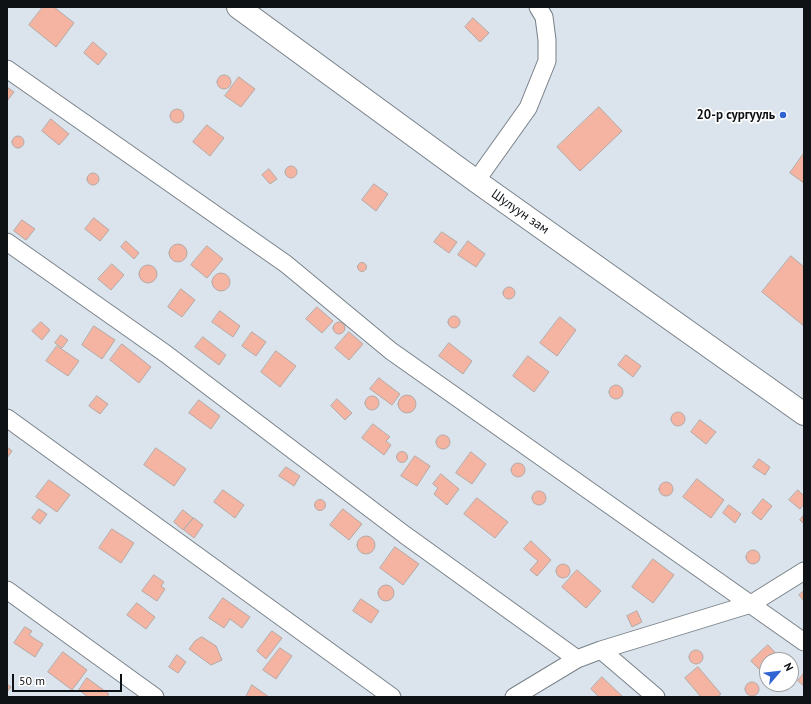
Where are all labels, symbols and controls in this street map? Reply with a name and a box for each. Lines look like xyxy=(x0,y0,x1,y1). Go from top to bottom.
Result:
place label: 20-р сургууль xyxy=(696,107,775,123)
marker: 20-р сургууль xyxy=(778,110,788,120)
street label: Шулуун зам xyxy=(488,186,552,238)
north arrow xyxy=(759,652,799,692)
text: N xyxy=(781,660,797,673)
scale bar xyxy=(14,666,124,692)
text: 50 m xyxy=(19,673,45,688)

